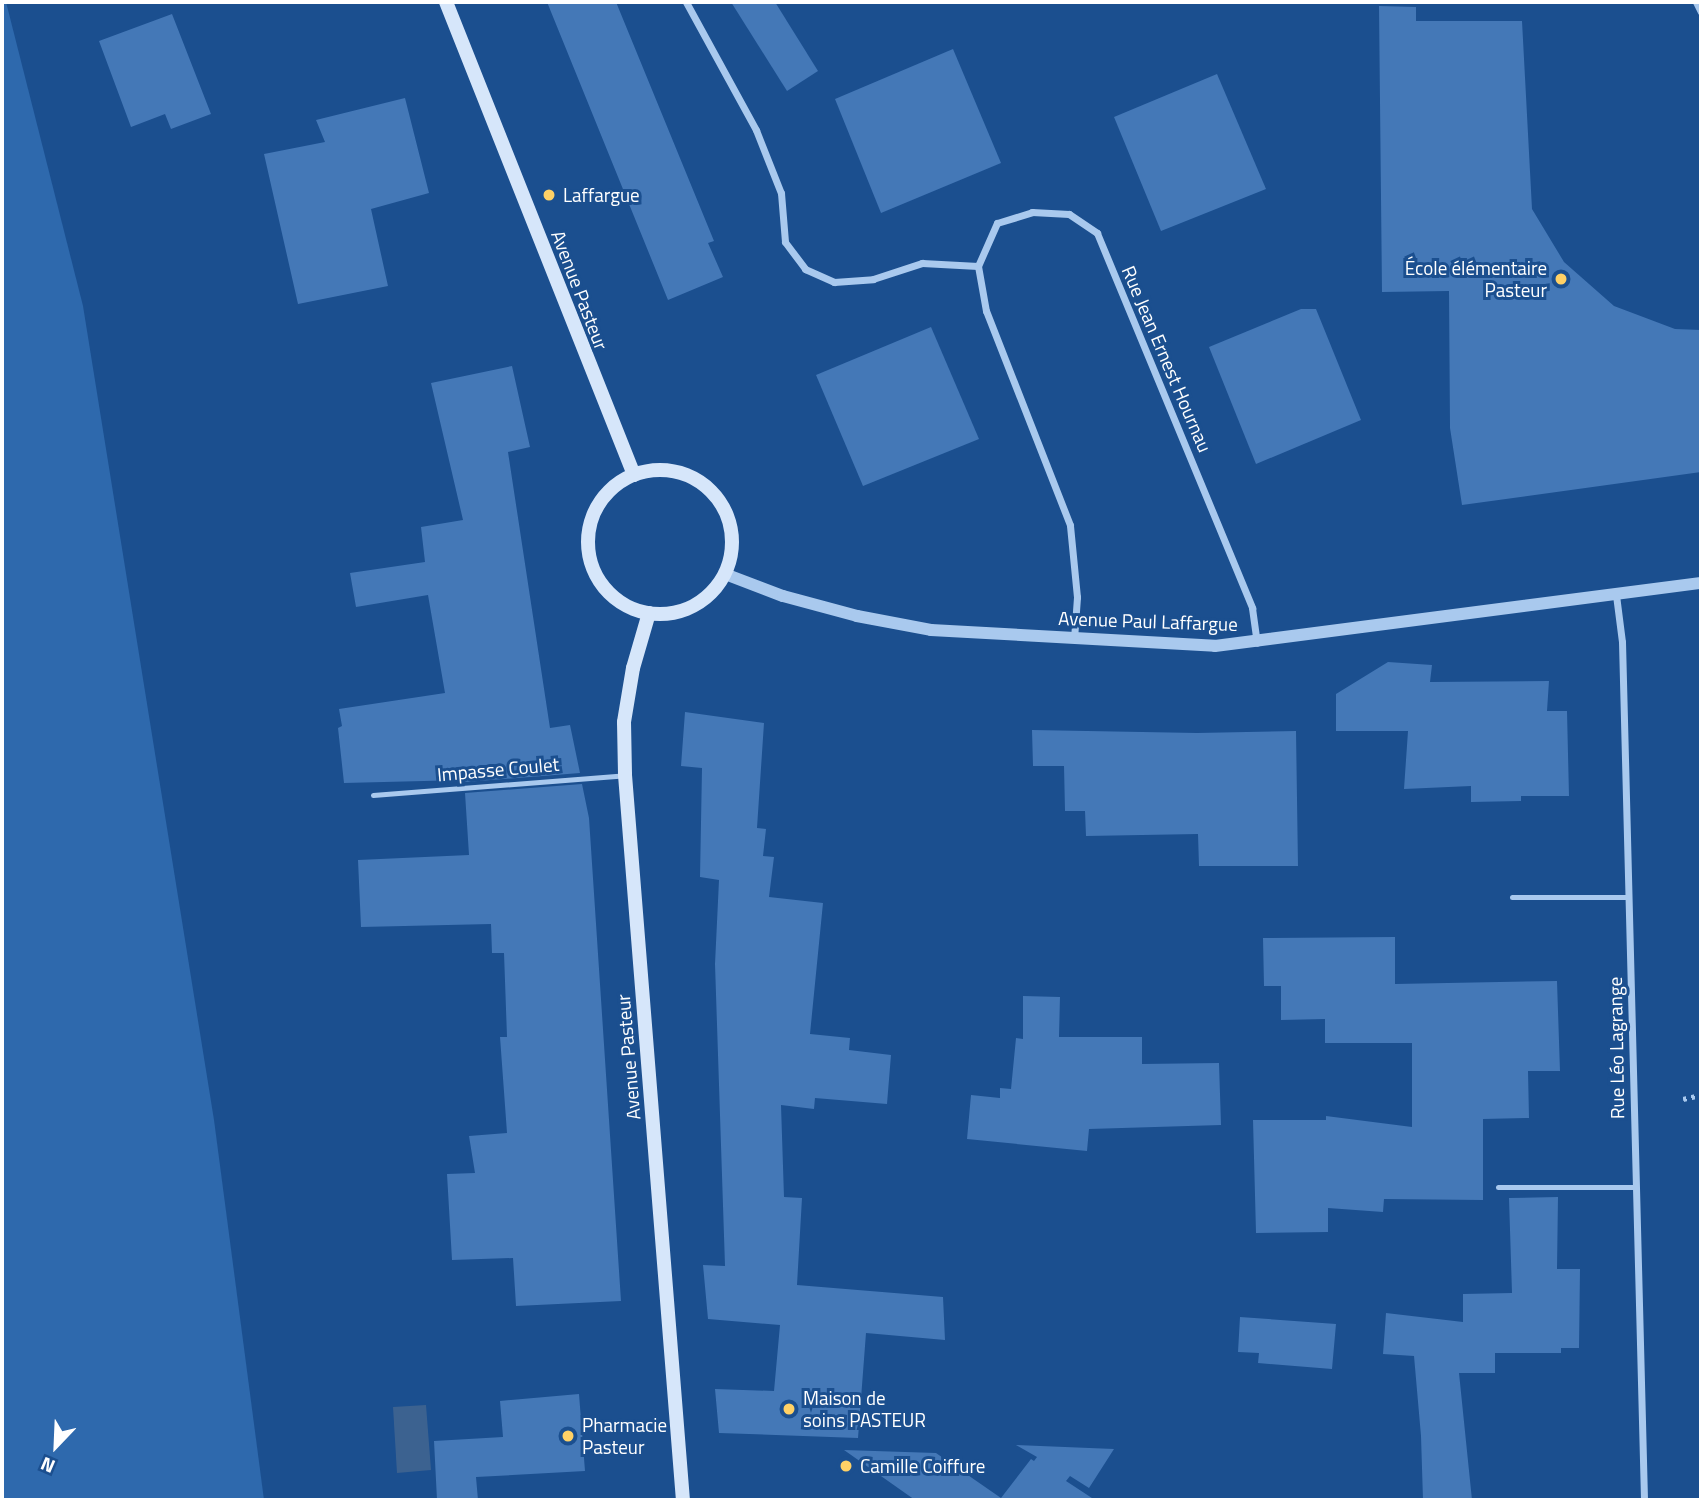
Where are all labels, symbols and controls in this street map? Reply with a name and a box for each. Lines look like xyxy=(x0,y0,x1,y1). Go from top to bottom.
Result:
place label: Laffargue xyxy=(563,184,640,206)
marker: Laffargue xyxy=(541,187,557,203)
street label: Avenue Pasteur xyxy=(547,227,613,353)
place label: École élémentaire Pasteur xyxy=(1405,257,1547,301)
street label: Rue Jean Ernest Hournau xyxy=(1117,262,1217,456)
marker: École élémentaire Pasteur xyxy=(1553,271,1569,287)
street label: Avenue Paul Laffargue xyxy=(1058,606,1238,636)
street label: Impasse Coulet xyxy=(436,752,560,786)
street label: Rue Léo Lagrange xyxy=(1603,977,1629,1119)
street label: Avenue Pasteur xyxy=(611,993,645,1121)
place label: Maison de soins PASTEUR xyxy=(803,1387,926,1431)
marker: Maison de soins PASTEUR xyxy=(781,1401,797,1417)
north arrow xyxy=(21,1411,91,1481)
place label: Pharmacie Pasteur xyxy=(582,1414,667,1458)
marker: Pharmacie Pasteur xyxy=(560,1428,576,1444)
text: N xyxy=(36,1450,59,1482)
place label: Camille Coiffure xyxy=(860,1455,985,1477)
marker: Camille Coiffure xyxy=(838,1458,854,1474)

